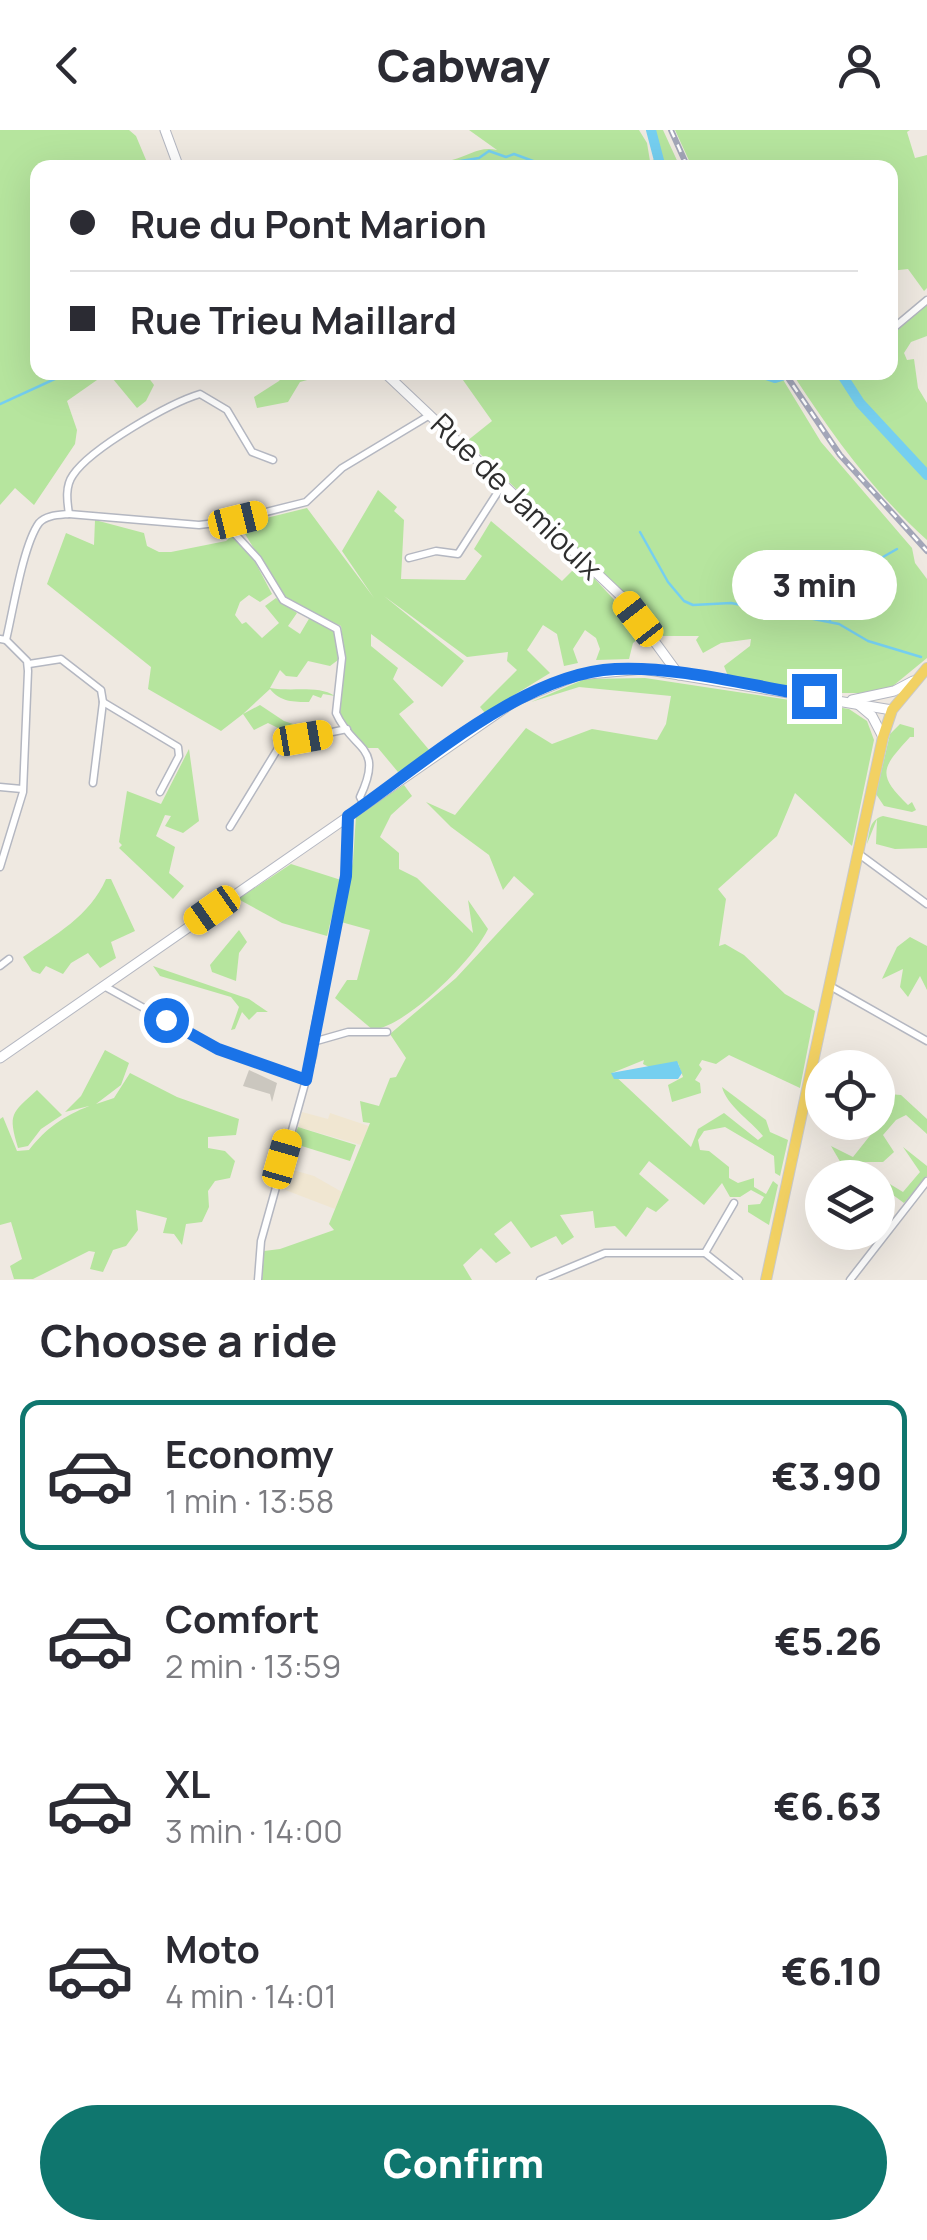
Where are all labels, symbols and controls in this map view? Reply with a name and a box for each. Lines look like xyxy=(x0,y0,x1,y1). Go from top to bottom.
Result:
text: Cabway xyxy=(377,34,550,96)
icon: back xyxy=(40,38,95,93)
icon: person xyxy=(832,38,887,93)
text: Rue du Pont Marion xyxy=(130,197,487,249)
text: Rue Trieu Maillard xyxy=(130,293,457,345)
street label: Rue de Jamioulx xyxy=(423,404,612,588)
car xyxy=(205,498,271,542)
callout: 3 min xyxy=(732,551,896,621)
text: 3 min xyxy=(772,563,857,607)
car xyxy=(608,586,668,652)
route end xyxy=(792,674,837,719)
car xyxy=(271,718,335,758)
car xyxy=(179,881,245,939)
route start xyxy=(144,998,189,1043)
map controls xyxy=(805,1050,895,1250)
button: locate xyxy=(805,1050,895,1140)
car xyxy=(259,1126,305,1192)
button: layers xyxy=(805,1160,895,1250)
text: Choose a ride xyxy=(40,1309,337,1371)
text: Economy xyxy=(165,1427,334,1479)
icon: car xyxy=(45,1430,135,1520)
text: €3.90 xyxy=(772,1449,882,1501)
text: 1 min · 13:58 xyxy=(165,1479,334,1523)
text: Comfort xyxy=(165,1592,319,1644)
icon: car xyxy=(45,1595,135,1685)
text: €5.26 xyxy=(774,1614,882,1666)
text: 2 min · 13:59 xyxy=(165,1644,341,1688)
text: XL xyxy=(165,1757,210,1809)
icon: car xyxy=(45,1760,135,1850)
text: €6.63 xyxy=(774,1779,882,1831)
text: 3 min · 14:00 xyxy=(165,1809,343,1853)
text: Moto xyxy=(165,1922,260,1974)
icon: car xyxy=(45,1925,135,2015)
text: €6.10 xyxy=(782,1944,882,1996)
text: 4 min · 14:01 xyxy=(165,1974,337,2018)
button: Confirm xyxy=(40,2105,887,2220)

